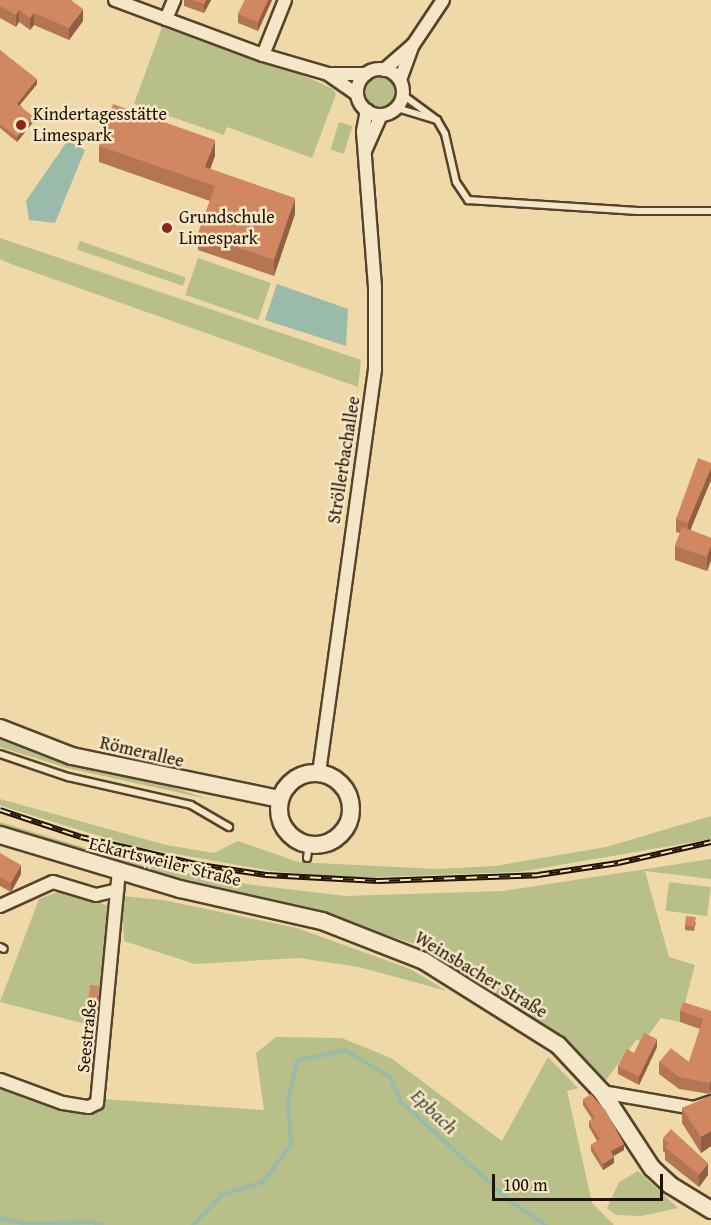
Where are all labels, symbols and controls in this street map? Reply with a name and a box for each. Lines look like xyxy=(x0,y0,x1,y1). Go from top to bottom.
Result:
place label: Kindertagesstätte Limespark xyxy=(33,104,167,146)
marker: Kindertagesstätte Limespark xyxy=(14,118,28,132)
place label: Grundschule Limespark xyxy=(179,207,275,250)
marker: Grundschule Limespark xyxy=(160,221,174,235)
street label: Ströllerbachallee xyxy=(323,395,365,525)
street label: Römerallee xyxy=(98,732,186,772)
street label: Eckartsweiler Straße xyxy=(87,833,243,891)
street label: Weinsbacher Straße xyxy=(411,927,551,1023)
street label: Seestraße xyxy=(72,998,102,1074)
water label: Epbach xyxy=(407,1083,463,1139)
scale bar xyxy=(495,1162,666,1200)
text: 100 m xyxy=(503,1171,548,1198)

